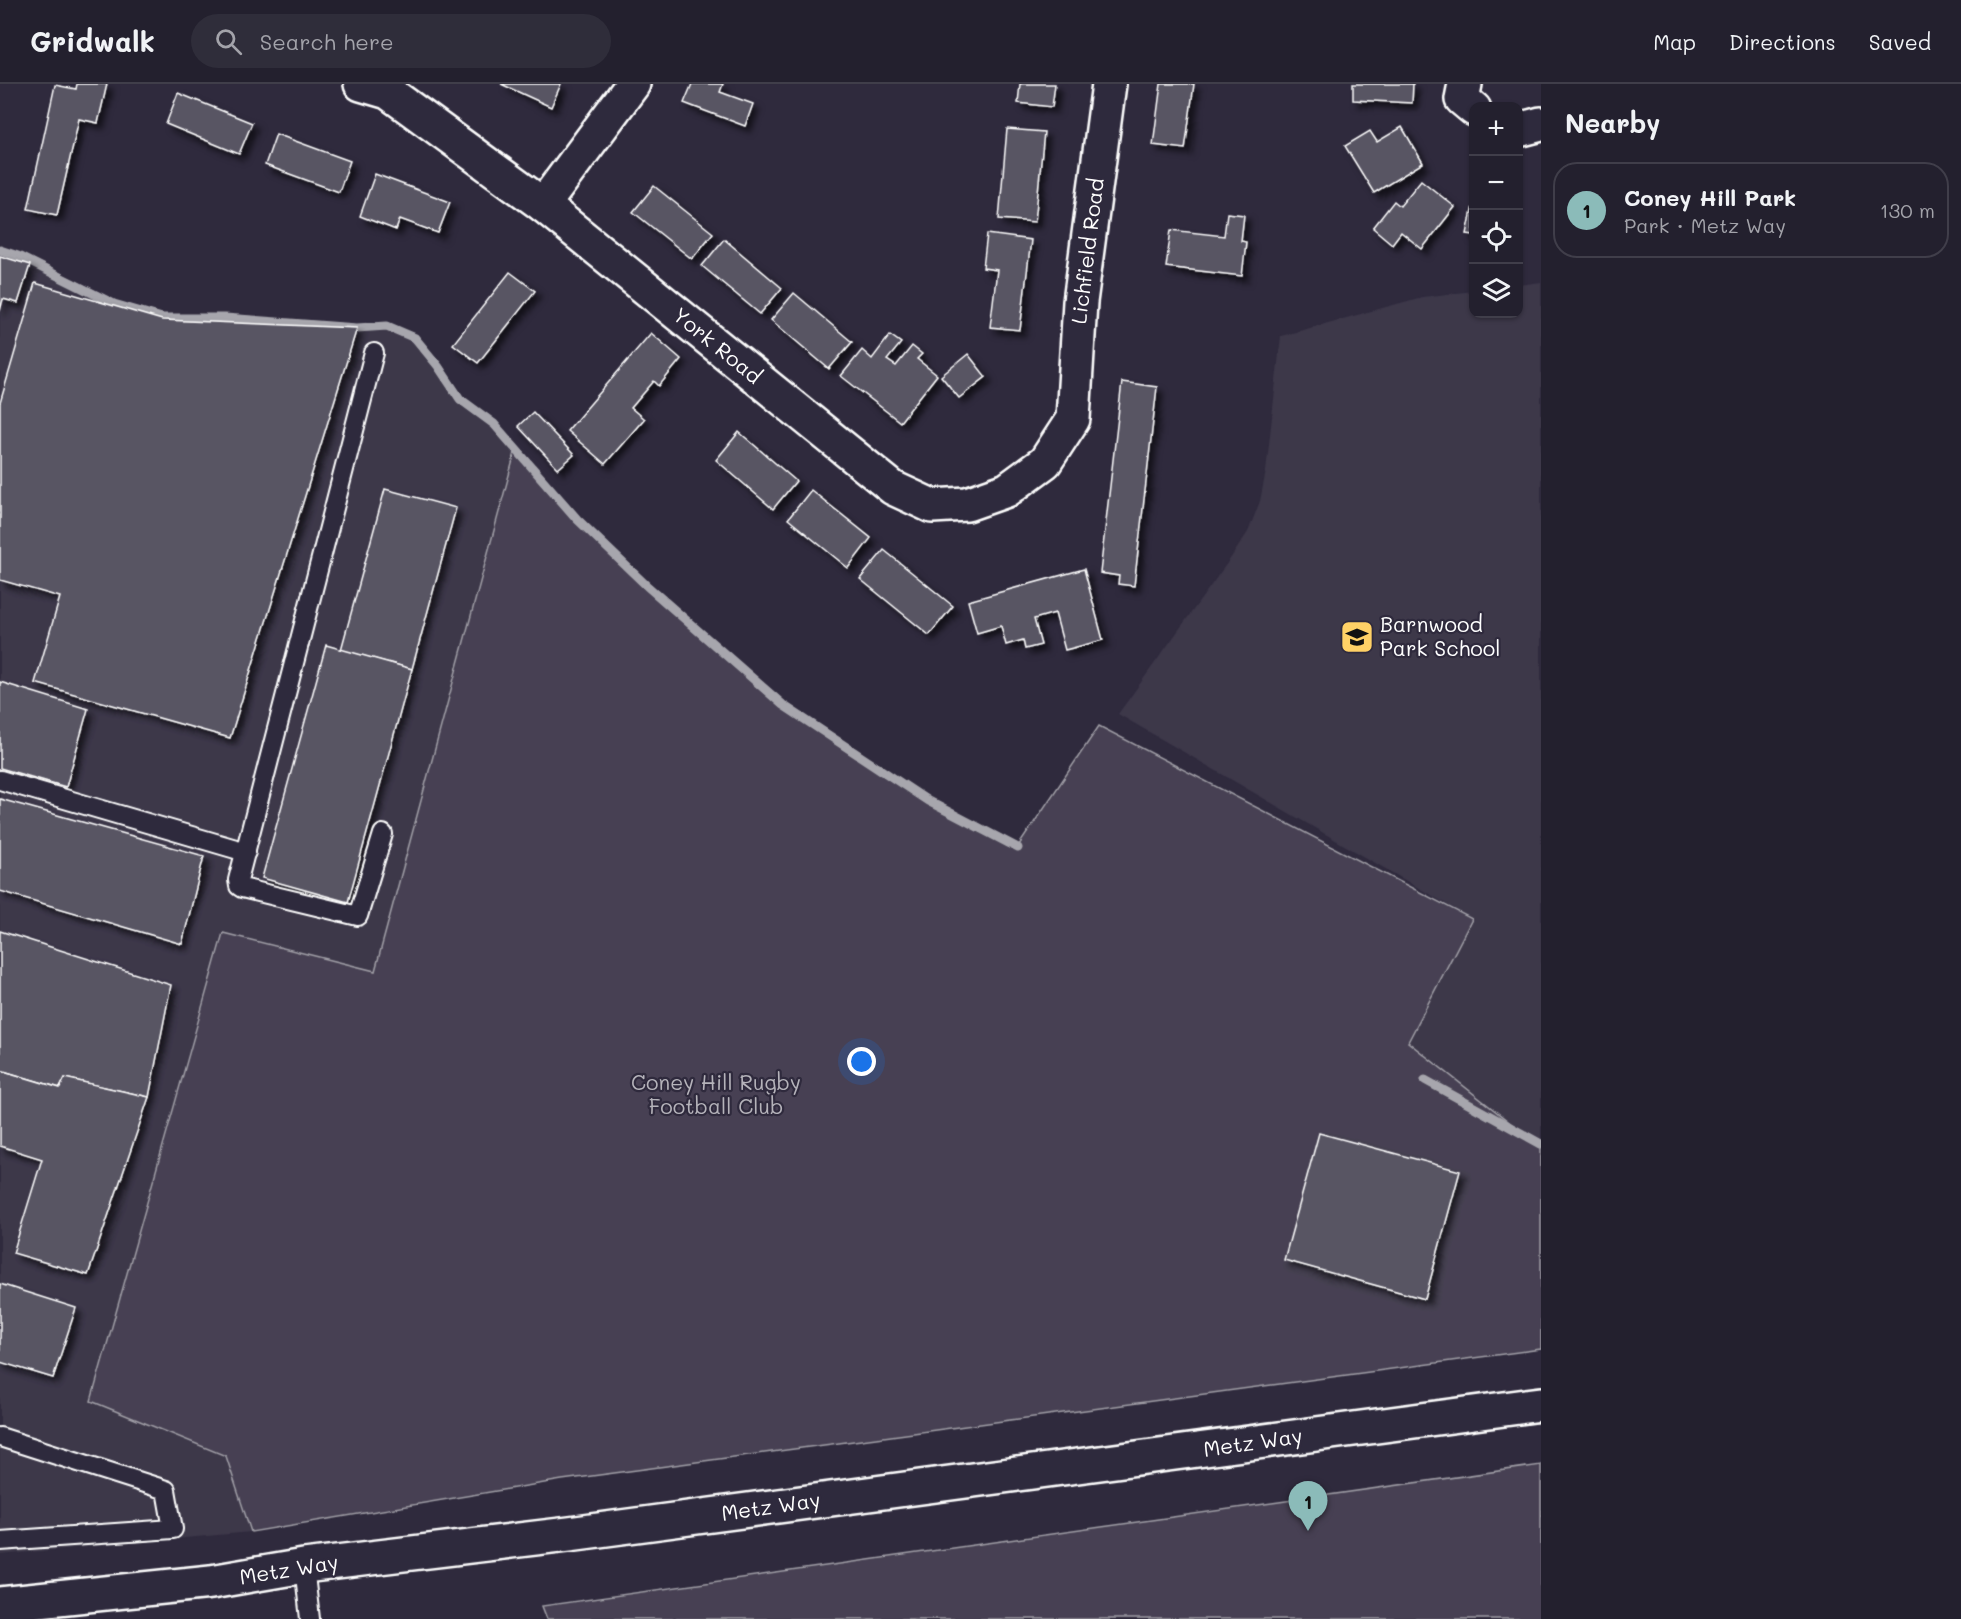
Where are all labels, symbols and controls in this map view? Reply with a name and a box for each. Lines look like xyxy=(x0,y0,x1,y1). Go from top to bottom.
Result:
search box xyxy=(191,14,611,68)
text: Gridwalk xyxy=(30,23,155,59)
icon: search xyxy=(212,25,245,58)
text: Search here xyxy=(260,27,394,56)
text: Map xyxy=(1653,28,1696,55)
text: Directions xyxy=(1729,28,1836,55)
text: Saved xyxy=(1869,28,1931,55)
map controls xyxy=(1469,102,1523,318)
button: + xyxy=(1469,102,1523,156)
text: Nearby xyxy=(1565,106,1660,140)
button: − xyxy=(1469,156,1523,210)
street label: Lichfield Road xyxy=(1064,176,1109,325)
text: Coney Hill Park xyxy=(1624,183,1796,212)
text: 1 xyxy=(1582,197,1591,223)
text: 130 m xyxy=(1880,197,1935,223)
button: locate xyxy=(1469,210,1523,264)
text: Park · Metz Way xyxy=(1624,212,1786,238)
button: layers xyxy=(1469,264,1523,318)
street label: York Road xyxy=(668,301,768,389)
place label: Barnwood Park School xyxy=(1380,610,1501,661)
school or university icon: Barnwood Park School xyxy=(1339,619,1375,655)
your location xyxy=(847,1047,876,1076)
park label: Coney Hill Rugby Football Club xyxy=(631,1068,801,1119)
street label: Metz Way xyxy=(1201,1421,1304,1462)
pin: 1 xyxy=(1288,1482,1328,1531)
street label: Metz Way xyxy=(719,1485,822,1526)
street label: Metz Way xyxy=(237,1547,340,1590)

